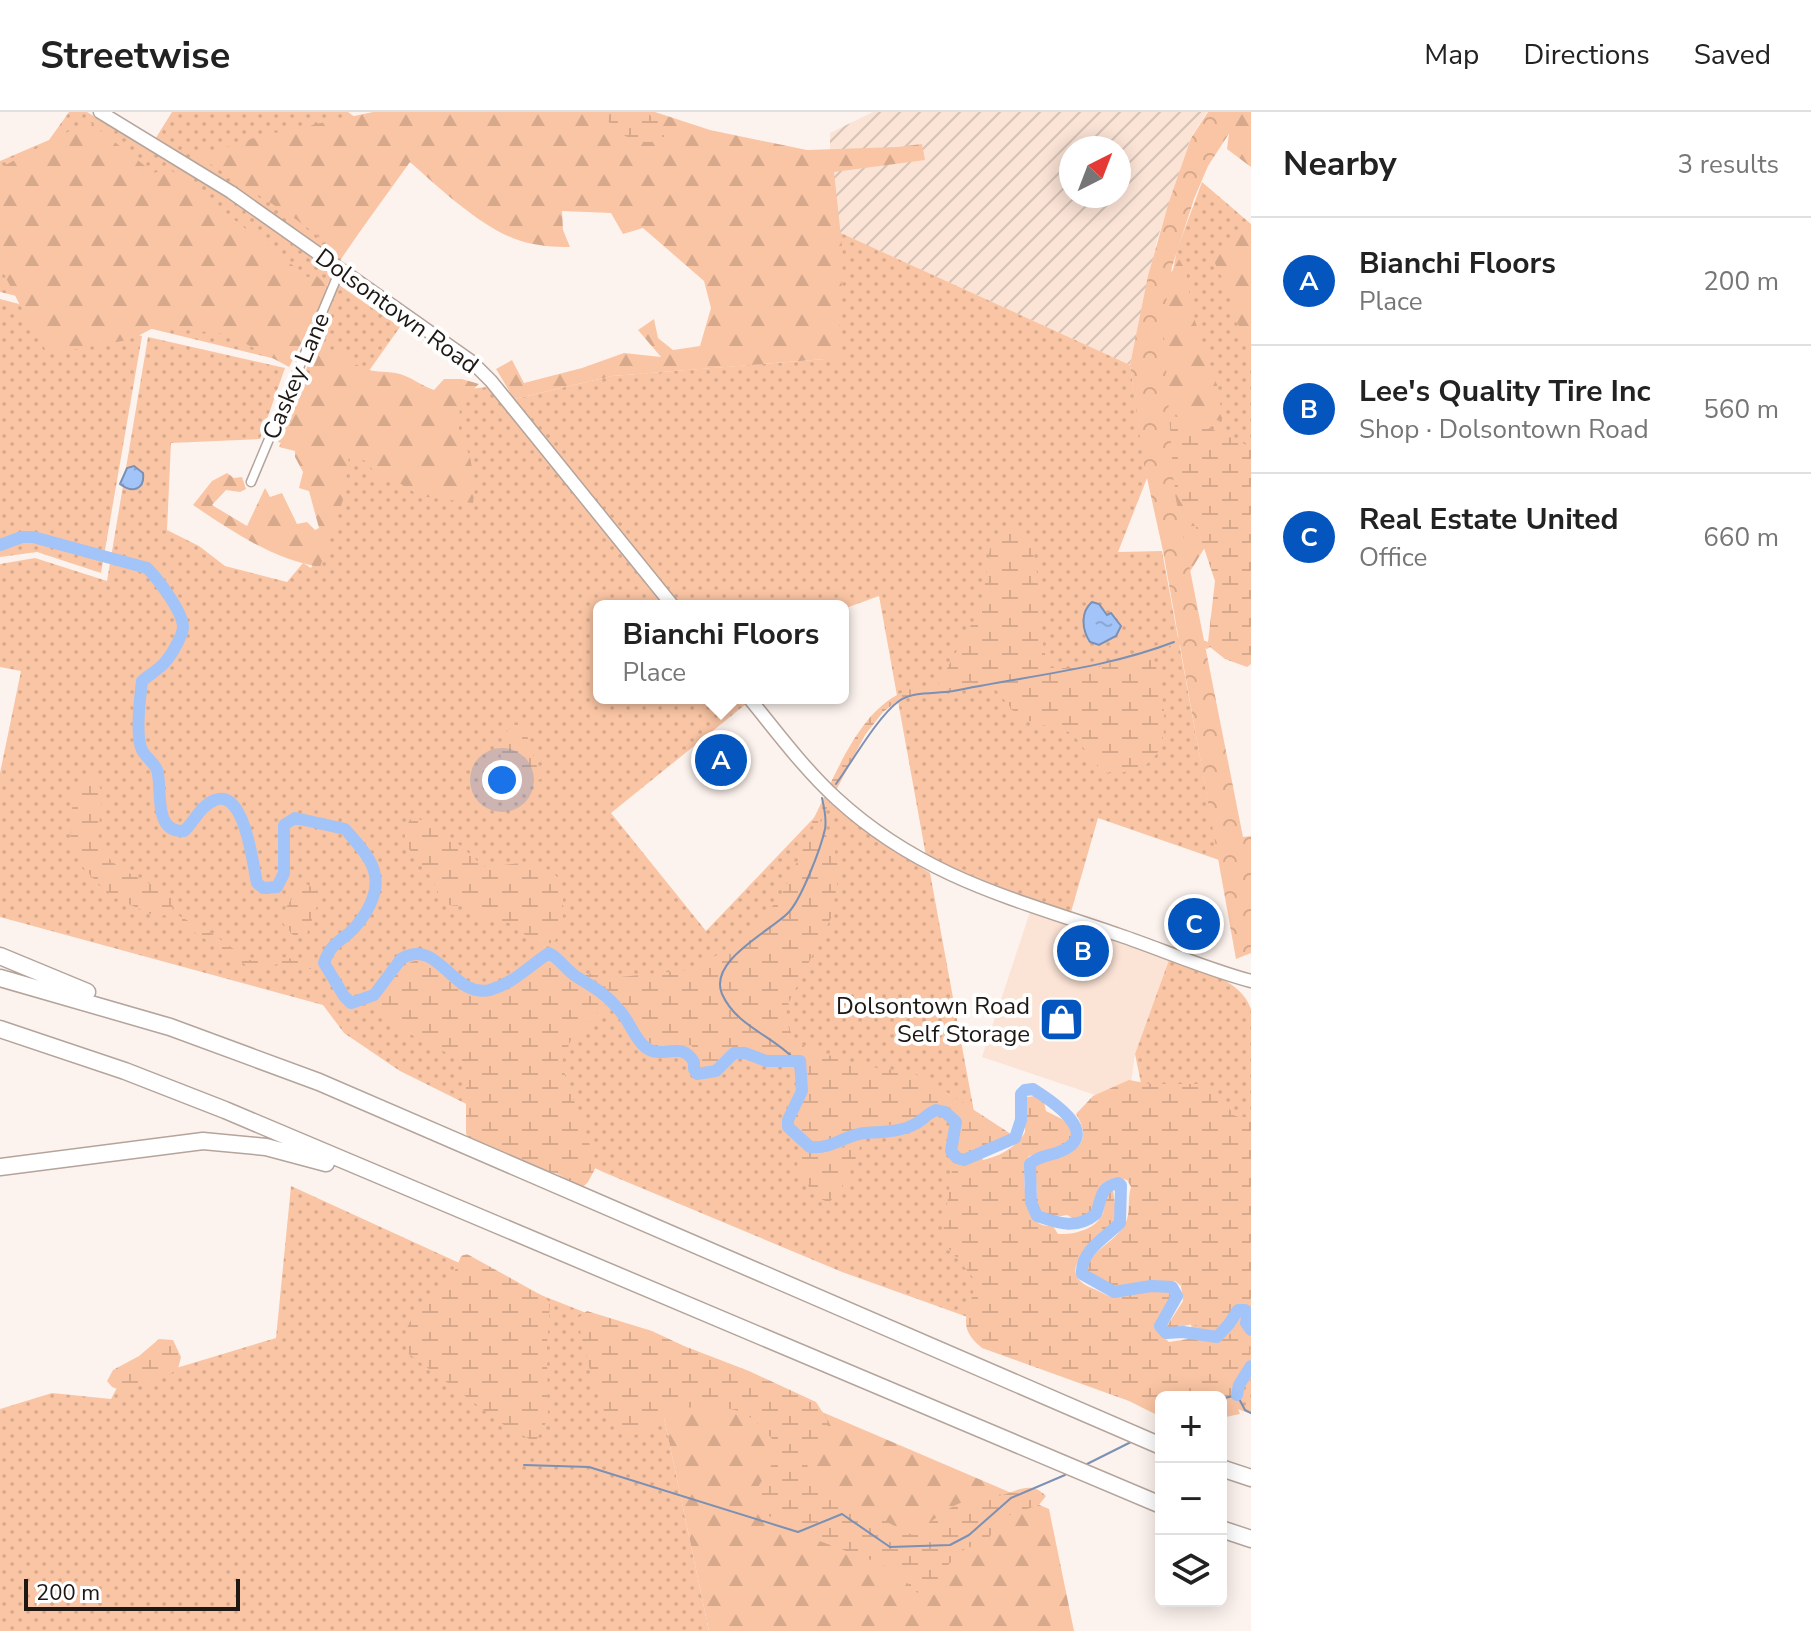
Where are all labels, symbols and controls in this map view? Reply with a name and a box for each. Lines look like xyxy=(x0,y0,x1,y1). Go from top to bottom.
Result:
text: Streetwise xyxy=(40,30,230,81)
text: Map xyxy=(1424,36,1479,74)
text: Directions xyxy=(1523,36,1650,74)
text: Saved xyxy=(1694,36,1771,74)
north arrow xyxy=(1059,136,1131,208)
text: Nearby xyxy=(1283,141,1397,187)
text: 3 results xyxy=(1678,147,1779,182)
street label: Dolsontown Road xyxy=(309,241,485,381)
text: Bianchi Floors xyxy=(1359,243,1556,284)
text: A xyxy=(1299,264,1319,299)
text: 200 m xyxy=(1703,264,1779,299)
text: Place xyxy=(1359,284,1423,319)
street label: Caskey Lane xyxy=(255,308,337,444)
text: Lee's Quality Tire Inc xyxy=(1359,371,1651,412)
text: B xyxy=(1300,392,1318,427)
text: 560 m xyxy=(1703,392,1779,427)
text: Shop · Dolsontown Road xyxy=(1359,412,1649,447)
text: Real Estate United xyxy=(1359,499,1618,540)
text: C xyxy=(1300,520,1318,555)
text: 660 m xyxy=(1703,520,1779,555)
text: Office xyxy=(1359,540,1427,575)
popup xyxy=(593,600,849,704)
text: Bianchi Floors xyxy=(623,614,819,655)
text: Place xyxy=(623,655,686,690)
pin: A xyxy=(695,730,747,790)
your location xyxy=(482,760,522,800)
pin: C xyxy=(1168,894,1220,954)
pin: B xyxy=(1057,921,1109,981)
place label: Dolsontown Road Self Storage xyxy=(836,990,1030,1050)
shop icon: Dolsontown Road Self Storage xyxy=(1037,996,1085,1044)
map controls xyxy=(1155,1391,1227,1607)
button: + xyxy=(1155,1391,1227,1463)
button: − xyxy=(1155,1463,1227,1535)
button: layers xyxy=(1155,1535,1227,1607)
scale bar xyxy=(24,1575,240,1611)
text: 200 m xyxy=(36,1578,100,1608)

